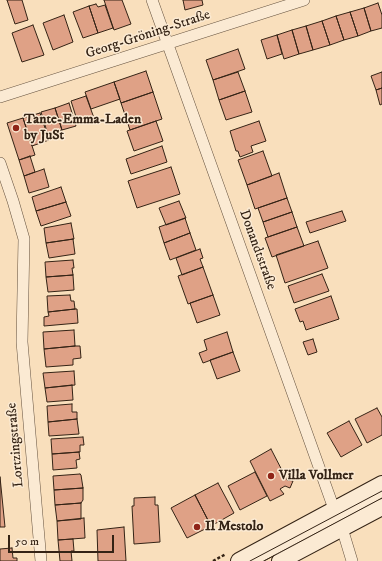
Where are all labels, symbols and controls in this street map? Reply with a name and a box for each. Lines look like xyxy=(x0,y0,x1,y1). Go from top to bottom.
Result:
street label: Georg-Gröning-Straße xyxy=(84,7,212,63)
place label: Tante-Emma-Laden by JuSt xyxy=(24,112,141,144)
marker: Tante-Emma-Laden by JuSt xyxy=(11,123,21,133)
street label: Donandtstraße xyxy=(235,208,279,292)
street label: Lortzingstraße xyxy=(4,402,28,488)
place label: Villa Vollmer xyxy=(279,468,353,484)
marker: Villa Vollmer xyxy=(266,471,276,481)
place label: Il Mestolo xyxy=(205,519,263,535)
marker: Il Mestolo xyxy=(192,522,202,532)
scale bar xyxy=(10,527,116,553)
text: 50 m xyxy=(15,534,39,549)

